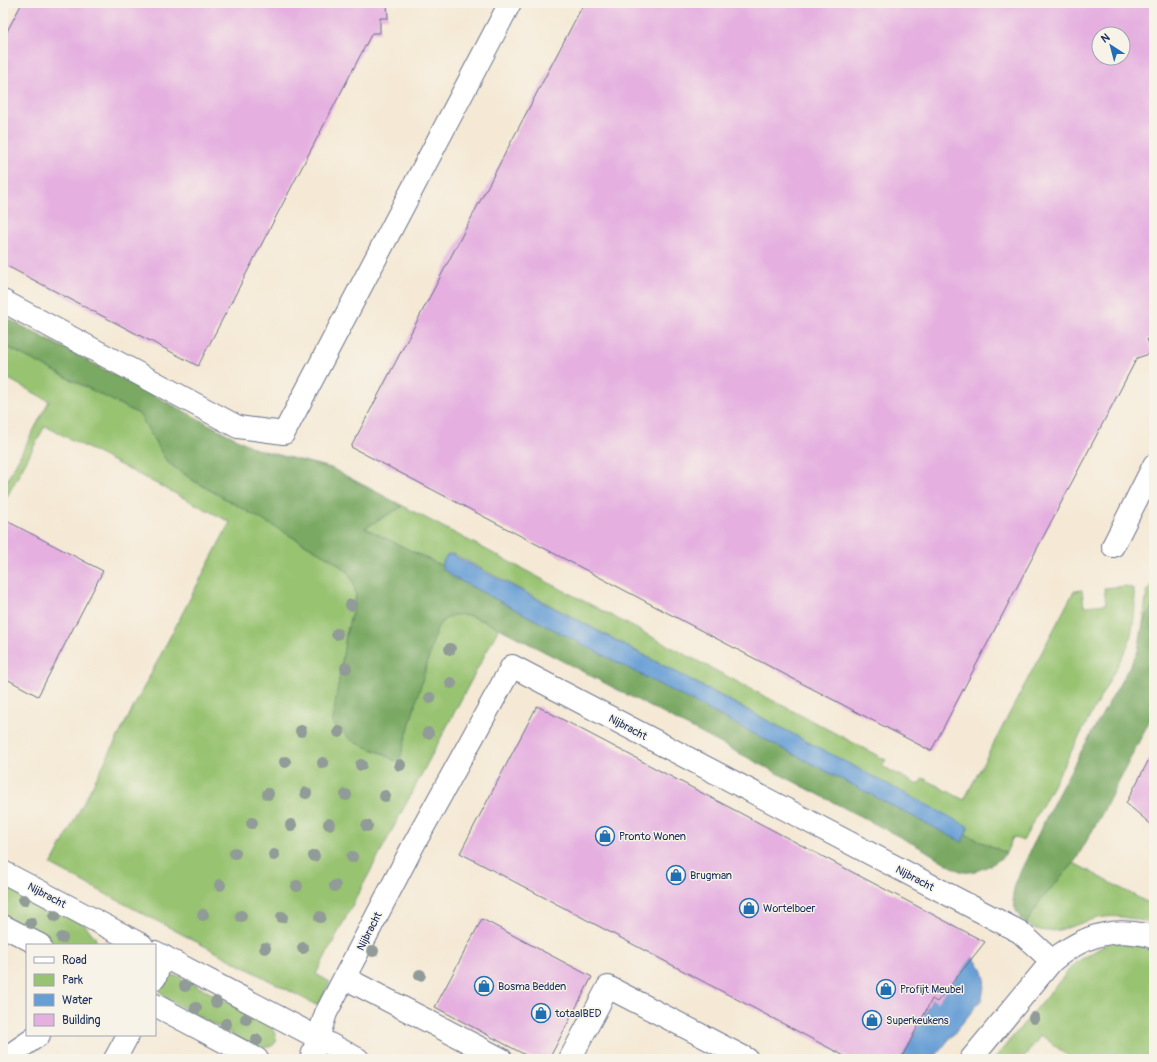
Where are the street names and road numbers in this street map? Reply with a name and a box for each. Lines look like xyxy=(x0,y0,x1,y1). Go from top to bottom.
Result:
street label: Nijbracht xyxy=(606,712,650,743)
street label: Nijbracht xyxy=(893,863,937,894)
street label: Nijbracht xyxy=(25,880,69,911)
street label: Nijbracht xyxy=(354,909,385,953)

